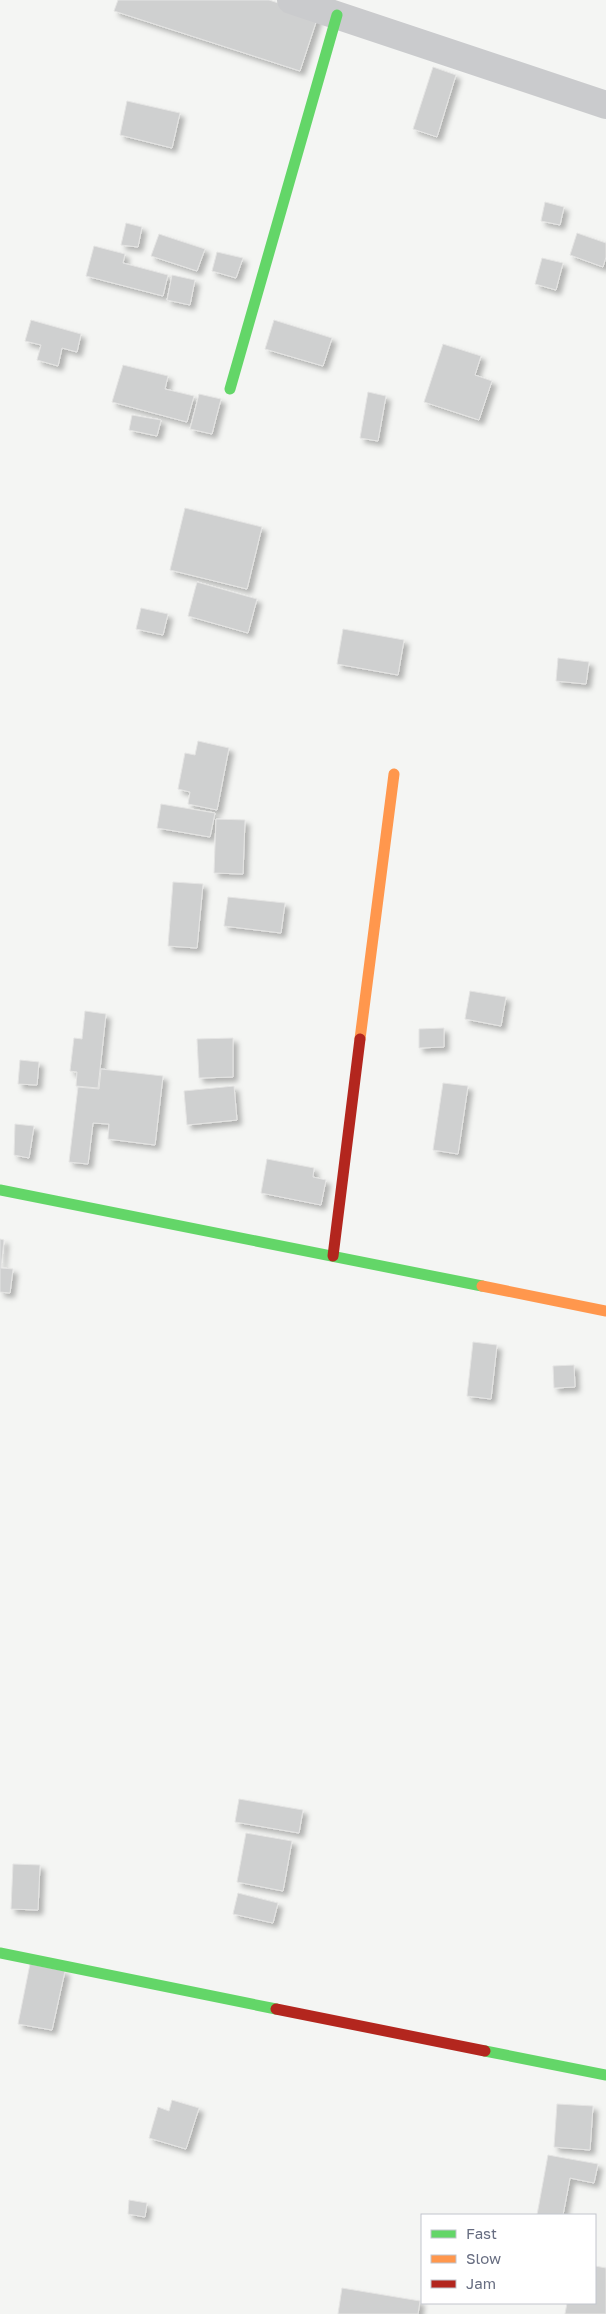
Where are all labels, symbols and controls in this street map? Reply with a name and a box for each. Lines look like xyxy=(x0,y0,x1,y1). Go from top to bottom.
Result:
legend xyxy=(421,2214,596,2304)
text: Fast xyxy=(466,2224,497,2242)
text: Slow xyxy=(466,2249,501,2267)
text: Jam xyxy=(466,2274,496,2292)

